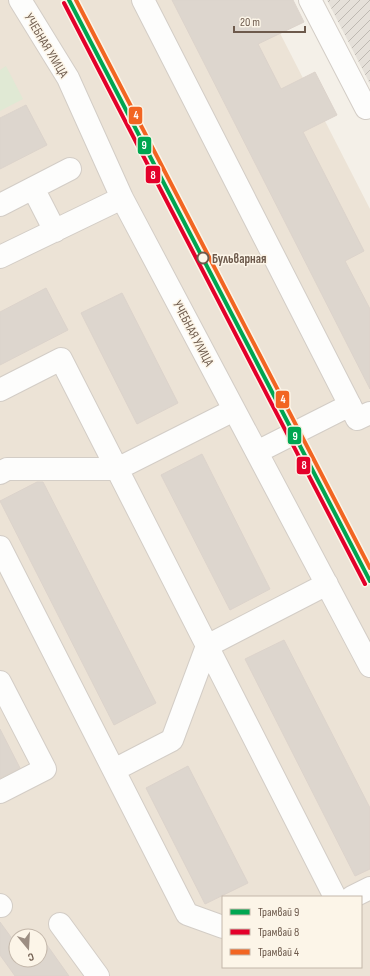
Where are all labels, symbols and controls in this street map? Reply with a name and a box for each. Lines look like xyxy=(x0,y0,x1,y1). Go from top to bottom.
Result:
scale bar xyxy=(234,8,305,34)
street label: УЧЕБНАЯ УЛИЦА xyxy=(21,10,72,81)
text: 20 m xyxy=(240,15,260,30)
line badge: 4 xyxy=(128,106,143,125)
text: 4 xyxy=(133,109,139,122)
line badge: 9 xyxy=(137,136,152,155)
text: 9 xyxy=(141,139,147,152)
line badge: 8 xyxy=(145,165,161,184)
text: 8 xyxy=(150,169,156,182)
marker: Бульварная xyxy=(196,251,210,265)
place label: Бульварная xyxy=(212,251,267,267)
street label: УЧЕБНАЯ УЛИЦА xyxy=(169,298,217,369)
line badge: 4 xyxy=(275,390,290,409)
text: 4 xyxy=(280,393,286,406)
line badge: 9 xyxy=(287,426,302,445)
text: 9 xyxy=(292,430,298,443)
line badge: 8 xyxy=(296,456,311,475)
text: 8 xyxy=(301,459,307,472)
legend xyxy=(222,896,362,968)
text: Трамвай 9 xyxy=(258,905,299,920)
text: Трамвай 8 xyxy=(258,925,299,940)
north arrow xyxy=(8,928,48,968)
text: Трамвай 4 xyxy=(258,945,299,960)
text: С xyxy=(26,950,36,964)

